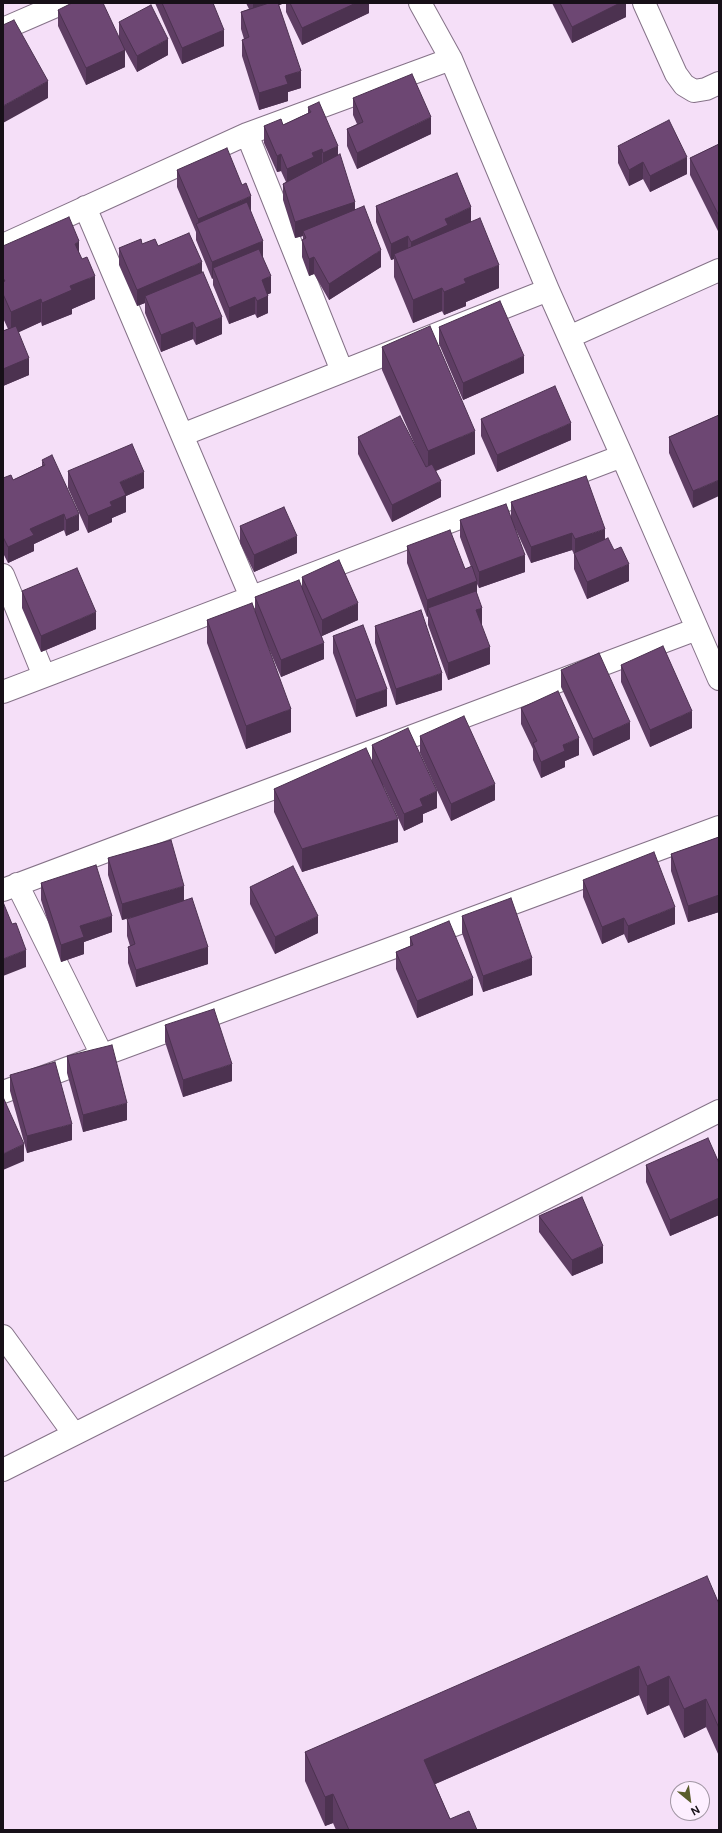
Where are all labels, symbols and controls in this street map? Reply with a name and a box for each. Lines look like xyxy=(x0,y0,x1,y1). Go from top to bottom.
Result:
north arrow xyxy=(670,1781,710,1821)
text: N xyxy=(688,1803,702,1819)

